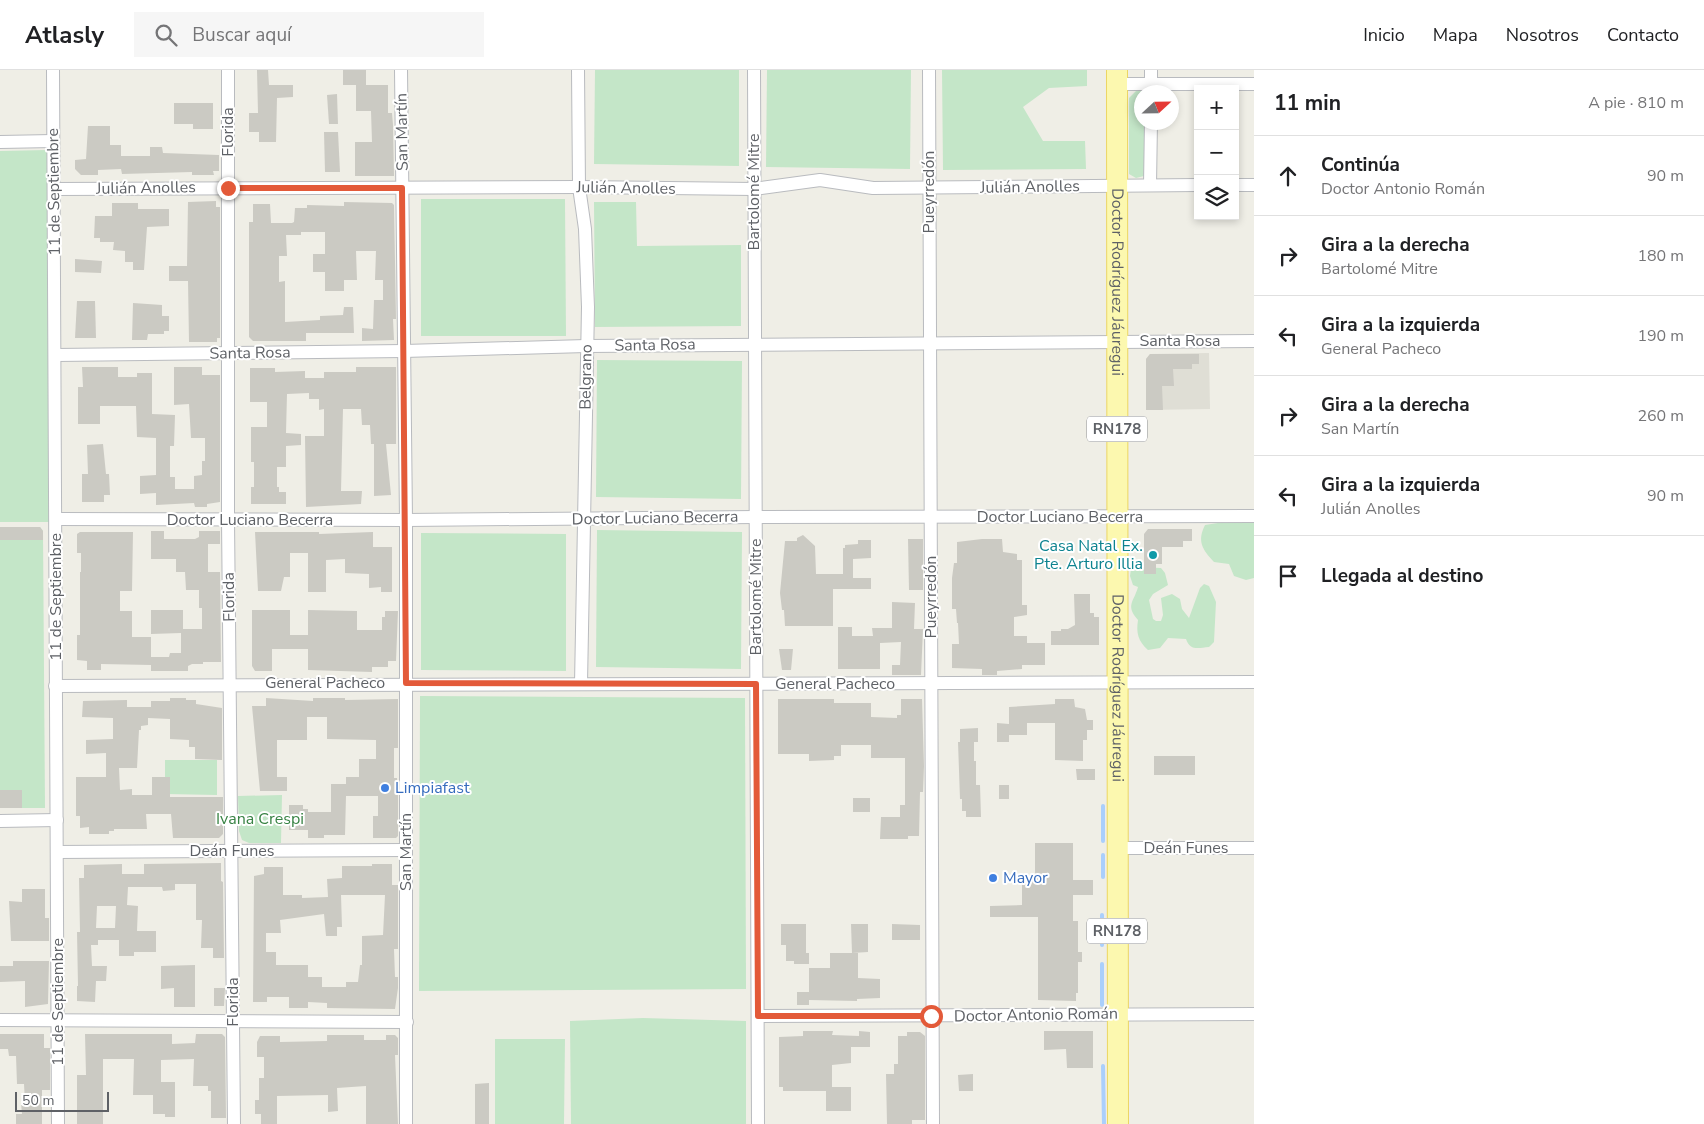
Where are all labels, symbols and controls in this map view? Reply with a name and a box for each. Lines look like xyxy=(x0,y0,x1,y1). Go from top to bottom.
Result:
search box xyxy=(134,12,484,57)
text: Atlasly xyxy=(25,19,104,51)
icon: search xyxy=(152,21,180,49)
text: Buscar aquí xyxy=(192,22,292,48)
text: Inicio xyxy=(1363,23,1405,47)
text: Mapa xyxy=(1433,23,1478,47)
text: Nosotros xyxy=(1506,23,1579,47)
text: Contacto xyxy=(1607,23,1679,47)
north arrow xyxy=(1134,85,1179,130)
map controls xyxy=(1194,85,1239,220)
button: + xyxy=(1194,85,1239,130)
text: 11 min xyxy=(1274,89,1341,117)
text: A pie · 810 m xyxy=(1588,92,1684,114)
street label: San Martín xyxy=(390,93,414,171)
street label: Florida xyxy=(217,107,239,157)
street label: 11 de Septiembre xyxy=(42,128,66,256)
button: − xyxy=(1194,130,1239,175)
street label: Bartolomé Mitre xyxy=(743,134,765,250)
street label: Pueyrredón xyxy=(918,151,940,233)
text: Continúa xyxy=(1321,152,1400,178)
icon: ahead xyxy=(1274,162,1302,190)
text: 90 m xyxy=(1647,165,1684,187)
street label: Julián Anolles xyxy=(979,175,1080,199)
button: layers xyxy=(1194,175,1239,220)
street label: Julián Anolles xyxy=(95,176,196,200)
street label: Julián Anolles xyxy=(575,176,676,200)
route end xyxy=(217,177,240,200)
text: Doctor Antonio Román xyxy=(1321,178,1485,200)
street label: Doctor Rodríguez Jáuregui xyxy=(1106,188,1128,376)
text: Gira a la derecha xyxy=(1321,232,1470,258)
icon: right xyxy=(1274,242,1302,270)
text: 180 m xyxy=(1637,245,1684,267)
text: Bartolomé Mitre xyxy=(1321,258,1438,280)
text: Gira a la izquierda xyxy=(1321,312,1480,338)
icon: left xyxy=(1274,322,1302,350)
text: 190 m xyxy=(1637,325,1684,347)
street label: Santa Rosa xyxy=(1139,330,1221,352)
street label: Santa Rosa xyxy=(614,333,696,357)
text: General Pacheco xyxy=(1321,338,1441,360)
street label: Santa Rosa xyxy=(209,341,291,365)
street label: Belgrano xyxy=(574,344,598,410)
text: Gira a la derecha xyxy=(1321,392,1470,418)
icon: right xyxy=(1274,402,1302,430)
text: 260 m xyxy=(1637,405,1684,427)
road number: RN178 xyxy=(1087,416,1147,442)
text: San Martín xyxy=(1321,418,1399,440)
text: Gira a la izquierda xyxy=(1321,472,1480,498)
icon: left xyxy=(1274,482,1302,510)
text: 90 m xyxy=(1647,485,1684,507)
text: Julián Anolles xyxy=(1321,498,1421,520)
street label: Doctor Luciano Becerra xyxy=(572,506,738,530)
street label: Doctor Luciano Becerra xyxy=(977,506,1143,528)
street label: Doctor Luciano Becerra xyxy=(167,509,333,531)
street label: 11 de Septiembre xyxy=(45,533,67,661)
place label: Casa Natal Ex. Pte. Arturo Illia xyxy=(1034,535,1143,575)
street label: Bartolomé Mitre xyxy=(745,539,767,655)
marker: Casa Natal Ex. Pte. Arturo Illia xyxy=(1147,549,1159,561)
street label: Pueyrredón xyxy=(920,556,942,638)
icon: arrive xyxy=(1274,562,1302,590)
text: Llegada al destino xyxy=(1321,563,1483,589)
street label: Florida xyxy=(218,572,240,622)
street label: Doctor Rodríguez Jáuregui xyxy=(1106,594,1129,782)
street label: General Pacheco xyxy=(265,672,385,694)
street label: General Pacheco xyxy=(775,673,895,695)
place label: Limpiafast xyxy=(395,777,470,799)
marker: Limpiafast xyxy=(379,782,391,794)
park label: Ivana Crespi xyxy=(216,808,304,830)
street label: San Martín xyxy=(395,813,417,891)
street label: Deán Funes xyxy=(1144,837,1228,859)
street label: Deán Funes xyxy=(190,840,274,862)
place label: Mayor xyxy=(1003,867,1048,889)
marker: Mayor xyxy=(987,872,999,884)
road number: RN178 xyxy=(1087,918,1147,944)
street label: 11 de Septiembre xyxy=(47,938,69,1066)
street label: Florida xyxy=(222,977,244,1027)
street label: Doctor Antonio Román xyxy=(954,1003,1118,1027)
route start xyxy=(920,1005,943,1028)
scale bar xyxy=(15,1089,109,1112)
text: 50 m xyxy=(22,1091,54,1110)

